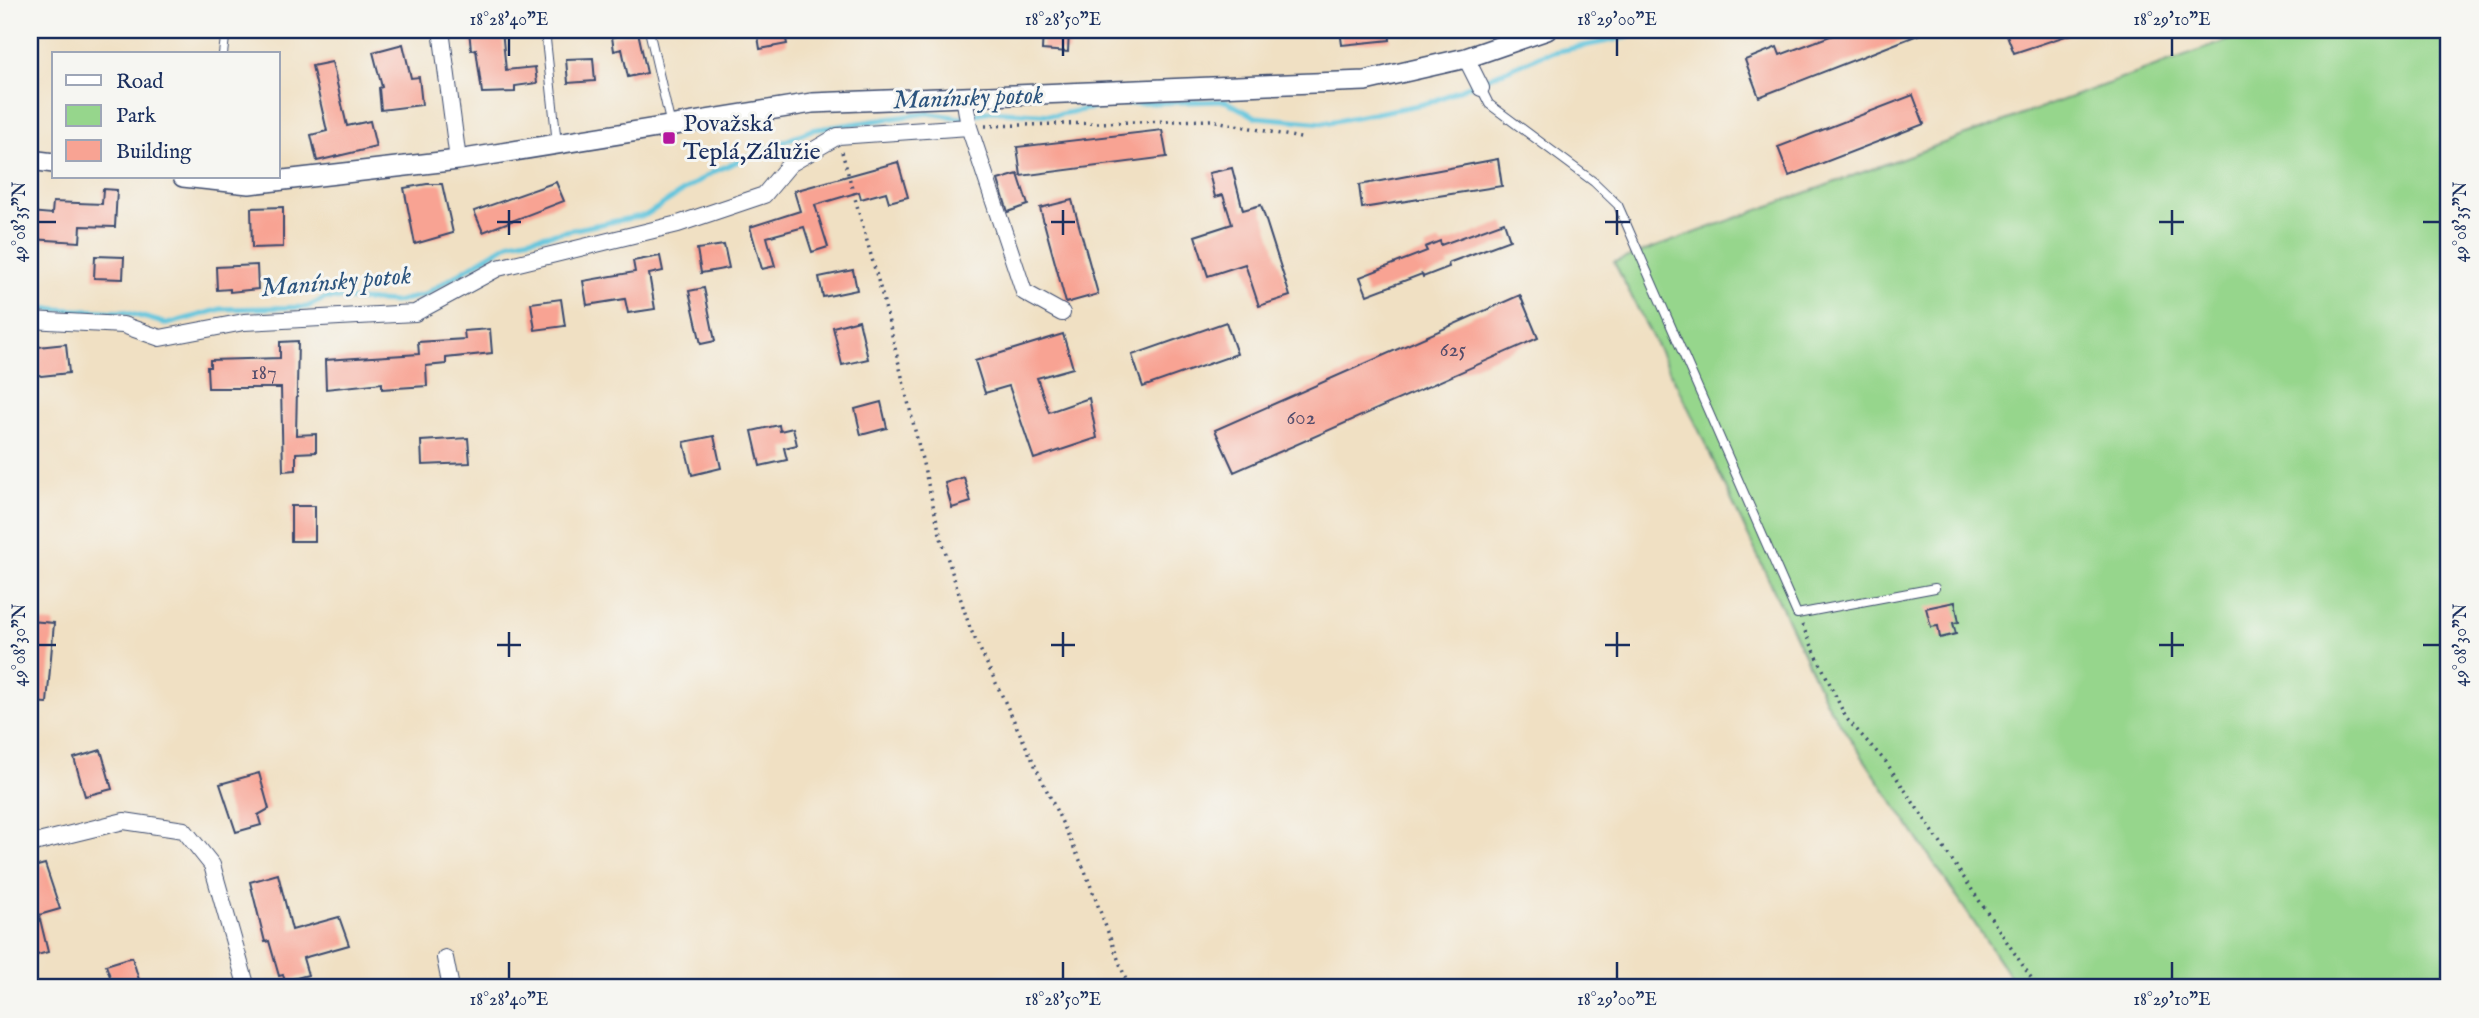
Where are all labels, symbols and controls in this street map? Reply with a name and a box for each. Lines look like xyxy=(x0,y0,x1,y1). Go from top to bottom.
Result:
text: 18°28'40"E xyxy=(469,9,549,32)
text: 18°28'50"E xyxy=(1025,9,1101,32)
text: 18°29'00"E xyxy=(1577,9,1657,32)
text: 18°29'10"E xyxy=(2133,9,2211,32)
legend xyxy=(52,52,280,178)
text: Road xyxy=(116,69,164,96)
water label: Manínsky potok xyxy=(892,79,1045,117)
text: Park xyxy=(116,103,157,130)
place label: Považská Teplá,Zálužie xyxy=(683,109,821,168)
marker: Považská Teplá,Zálužie xyxy=(661,130,677,146)
text: Building xyxy=(116,139,192,166)
text: 49°08'35"N xyxy=(9,181,32,263)
text: 49°08'35"N xyxy=(2450,181,2473,263)
water label: Manínsky potok xyxy=(259,259,413,305)
house number: 625 xyxy=(1440,337,1467,364)
house number: 187 xyxy=(251,360,277,387)
house number: 602 xyxy=(1286,405,1316,432)
text: 49°08'30"N xyxy=(9,603,32,687)
text: 49°08'30"N xyxy=(2450,603,2473,687)
text: 18°28'40"E xyxy=(469,989,549,1012)
text: 18°28'50"E xyxy=(1025,989,1101,1012)
text: 18°29'00"E xyxy=(1577,989,1657,1012)
text: 18°29'10"E xyxy=(2133,989,2211,1012)

